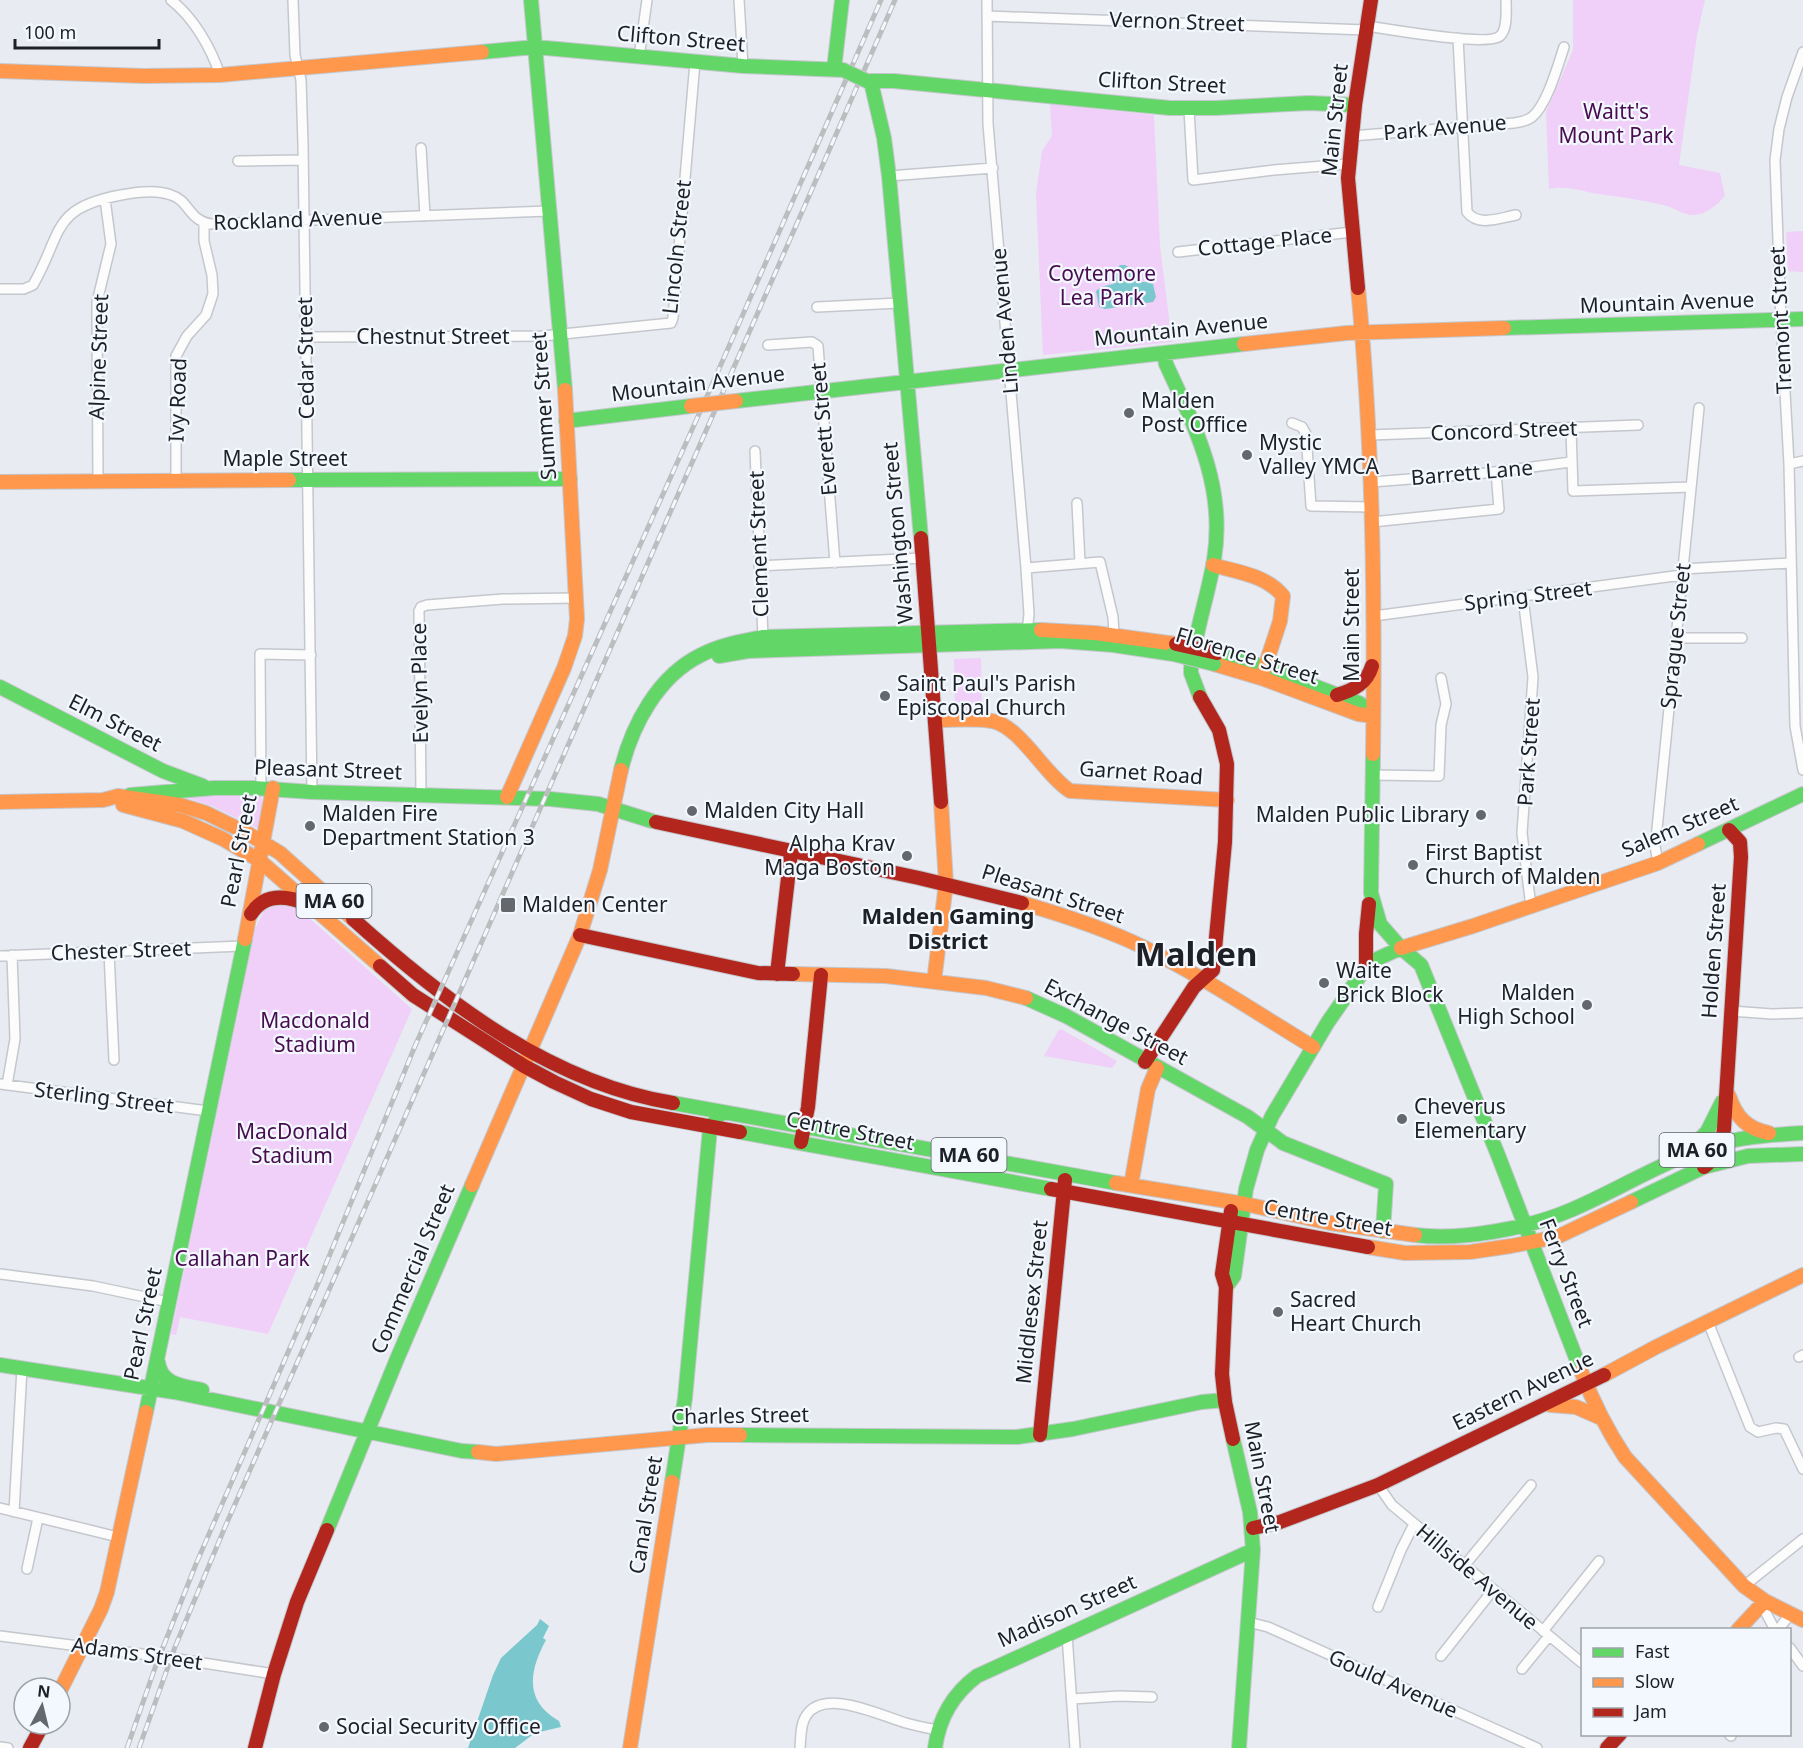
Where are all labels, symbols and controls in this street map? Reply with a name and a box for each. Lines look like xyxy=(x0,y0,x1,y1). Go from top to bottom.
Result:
street label: Vernon Street xyxy=(1109,5,1246,37)
scale bar xyxy=(15,12,159,50)
street label: Clifton Street xyxy=(616,18,747,58)
text: 100 m xyxy=(24,20,76,44)
street label: Main Street xyxy=(1314,62,1354,178)
street label: Clifton Street xyxy=(1097,65,1227,99)
park label: Waitt's Mount Park xyxy=(1558,97,1674,149)
street label: Park Avenue xyxy=(1382,108,1508,146)
street label: Lincoln Street xyxy=(655,178,697,315)
street label: Rockland Avenue xyxy=(213,202,383,236)
street label: Cottage Place xyxy=(1196,220,1333,262)
street label: Tremont Street xyxy=(1762,245,1798,395)
street label: Linden Avenue xyxy=(984,247,1024,395)
park label: Coytemore Lea Park xyxy=(1048,259,1156,311)
street label: Mountain Avenue xyxy=(1579,285,1755,319)
street label: Alpine Street xyxy=(82,293,114,420)
street label: Cedar Street xyxy=(290,296,320,420)
street label: Mountain Avenue xyxy=(1093,306,1269,352)
street label: Chestnut Street xyxy=(356,322,510,350)
street label: Summer Street xyxy=(524,331,562,481)
street label: Ivy Road xyxy=(162,357,192,443)
street label: Mountain Avenue xyxy=(609,358,786,408)
street label: Everett Street xyxy=(803,361,843,497)
place label: Malden Post Office xyxy=(1141,386,1248,438)
marker: Malden Post Office xyxy=(1122,406,1136,420)
street label: Concord Street xyxy=(1430,413,1578,447)
place label: Mystic Valley YMCA xyxy=(1259,428,1380,480)
street label: Washington Street xyxy=(875,441,919,625)
street label: Maple Street xyxy=(222,444,348,472)
marker: Mystic Valley YMCA xyxy=(1240,448,1254,462)
street label: Barrett Lane xyxy=(1410,453,1534,491)
street label: Clement Street xyxy=(741,470,775,618)
street label: Sprague Street xyxy=(1653,561,1697,710)
street label: Main Street xyxy=(1337,568,1365,682)
street label: Spring Street xyxy=(1462,573,1594,617)
street label: Florence Street xyxy=(1172,620,1323,690)
street label: Evelyn Place xyxy=(404,622,434,744)
place label: Saint Paul's Parish Episcopal Church xyxy=(897,669,1076,721)
street label: Elm Street xyxy=(64,687,167,758)
marker: Saint Paul's Parish Episcopal Church xyxy=(878,689,892,703)
street label: Park Street xyxy=(1510,696,1546,807)
street label: Pleasant Street xyxy=(253,752,403,786)
street label: Garnet Road xyxy=(1078,754,1204,790)
street label: Salem Street xyxy=(1617,789,1743,863)
street label: Pearl Street xyxy=(213,792,263,910)
place label: Malden City Hall xyxy=(704,796,864,824)
place label: Malden Fire Department Station 3 xyxy=(322,799,535,851)
place label: Malden Public Library xyxy=(1256,800,1469,828)
marker: Malden City Hall xyxy=(685,804,699,818)
marker: Malden Public Library xyxy=(1474,808,1488,822)
marker: Malden Fire Department Station 3 xyxy=(303,819,317,833)
place label: Alpha Krav Maga Boston xyxy=(764,829,895,881)
place label: First Baptist Church of Malden xyxy=(1425,838,1600,890)
marker: Alpha Krav Maga Boston xyxy=(900,849,914,863)
street label: Pleasant Street xyxy=(978,857,1129,929)
marker: First Baptist Church of Malden xyxy=(1406,858,1420,872)
street label: Holden Street xyxy=(1694,882,1732,1019)
road number: MA 60 xyxy=(296,884,372,918)
place label: Malden Center xyxy=(522,890,668,918)
marker: Malden Center xyxy=(499,896,517,914)
district label: Malden Gaming District xyxy=(862,900,1034,955)
district label: Malden xyxy=(1135,931,1257,976)
street label: Chester Street xyxy=(50,934,192,966)
place label: Waite Brick Block xyxy=(1336,956,1444,1008)
street label: Exchange Street xyxy=(1040,971,1194,1071)
marker: Waite Brick Block xyxy=(1317,976,1331,990)
place label: Malden High School xyxy=(1457,978,1575,1030)
marker: Malden High School xyxy=(1580,998,1594,1012)
park label: Macdonald Stadium xyxy=(260,1006,370,1058)
street label: Sterling Street xyxy=(33,1075,176,1120)
place label: Cheverus Elementary xyxy=(1414,1092,1526,1144)
street label: Centre Street xyxy=(784,1104,917,1156)
marker: Cheverus Elementary xyxy=(1395,1112,1409,1126)
park label: MacDonald Stadium xyxy=(236,1117,348,1169)
road number: MA 60 xyxy=(1660,1133,1734,1167)
road number: MA 60 xyxy=(932,1138,1006,1172)
street label: Commercial Street xyxy=(364,1179,461,1358)
street label: Centre Street xyxy=(1262,1192,1395,1242)
street label: Ferry Street xyxy=(1533,1214,1601,1332)
street label: Middlesex Street xyxy=(1008,1218,1054,1385)
park label: Callahan Park xyxy=(174,1244,310,1272)
street label: Pearl Street xyxy=(116,1264,168,1383)
place label: Sacred Heart Church xyxy=(1290,1285,1421,1337)
marker: Sacred Heart Church xyxy=(1271,1305,1285,1319)
street label: Eastern Avenue xyxy=(1447,1344,1598,1436)
street label: Charles Street xyxy=(671,1400,810,1430)
street label: Main Street xyxy=(1238,1419,1288,1536)
street label: Canal Street xyxy=(622,1453,668,1576)
street label: Hillside Avenue xyxy=(1411,1517,1545,1636)
street label: Madison Street xyxy=(993,1567,1141,1653)
legend xyxy=(1581,1628,1791,1736)
street label: Adams Street xyxy=(70,1630,205,1676)
text: Fast xyxy=(1635,1639,1670,1663)
street label: Gould Avenue xyxy=(1324,1642,1462,1724)
text: Slow xyxy=(1635,1669,1674,1693)
north arrow xyxy=(12,1676,72,1736)
text: N xyxy=(36,1679,52,1703)
text: Jam xyxy=(1633,1699,1667,1723)
place label: Social Security Office xyxy=(336,1712,541,1740)
marker: Social Security Office xyxy=(317,1720,331,1734)

